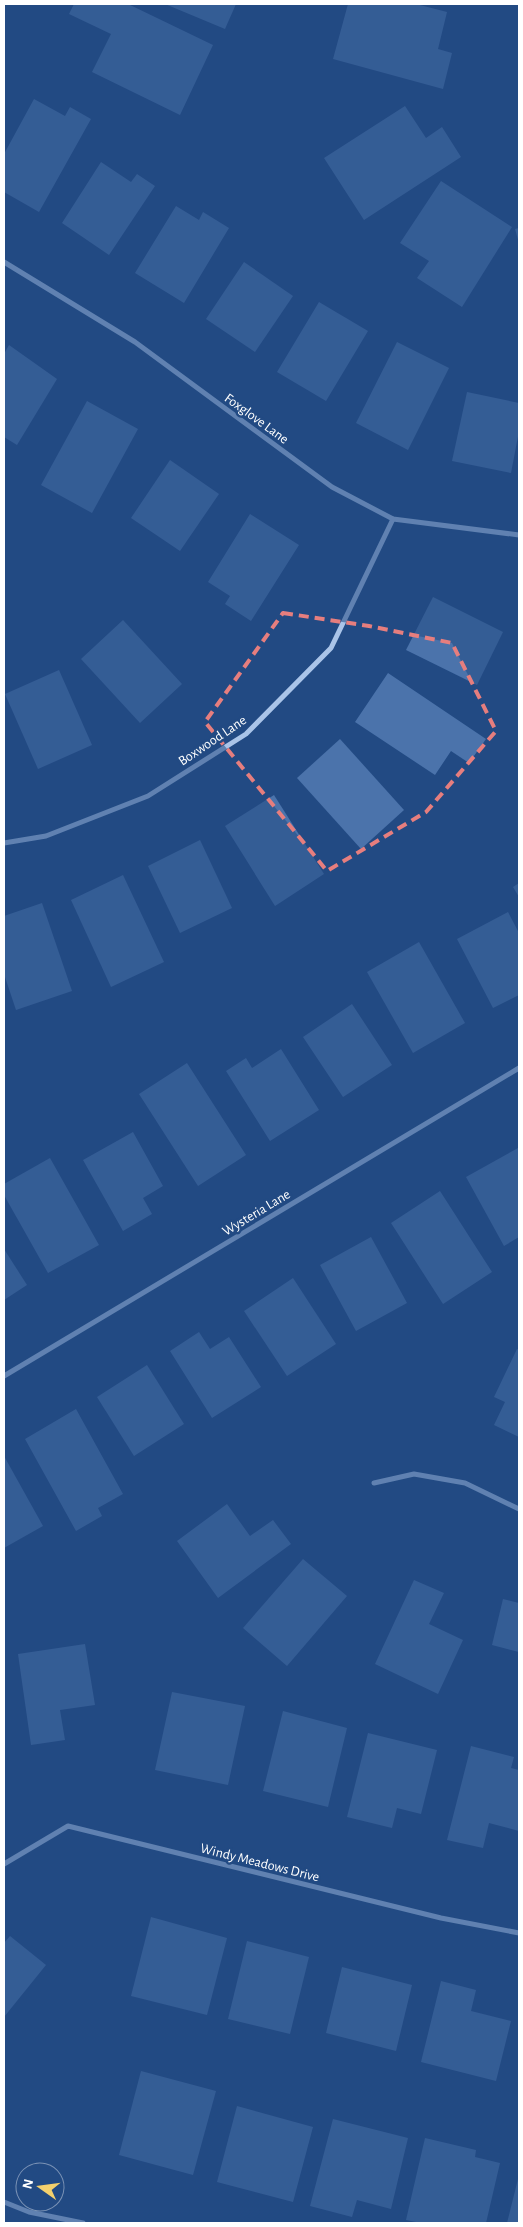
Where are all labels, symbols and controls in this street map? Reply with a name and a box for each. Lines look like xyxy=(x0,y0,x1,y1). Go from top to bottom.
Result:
street label: Foxglove Lane xyxy=(222,391,291,447)
street label: Boxwood Lane xyxy=(176,713,249,769)
street label: Wysteria Lane xyxy=(220,1187,293,1239)
street label: Windy Meadows Drive xyxy=(199,1841,321,1885)
north arrow xyxy=(15,2162,65,2212)
text: N xyxy=(20,2178,36,2191)

